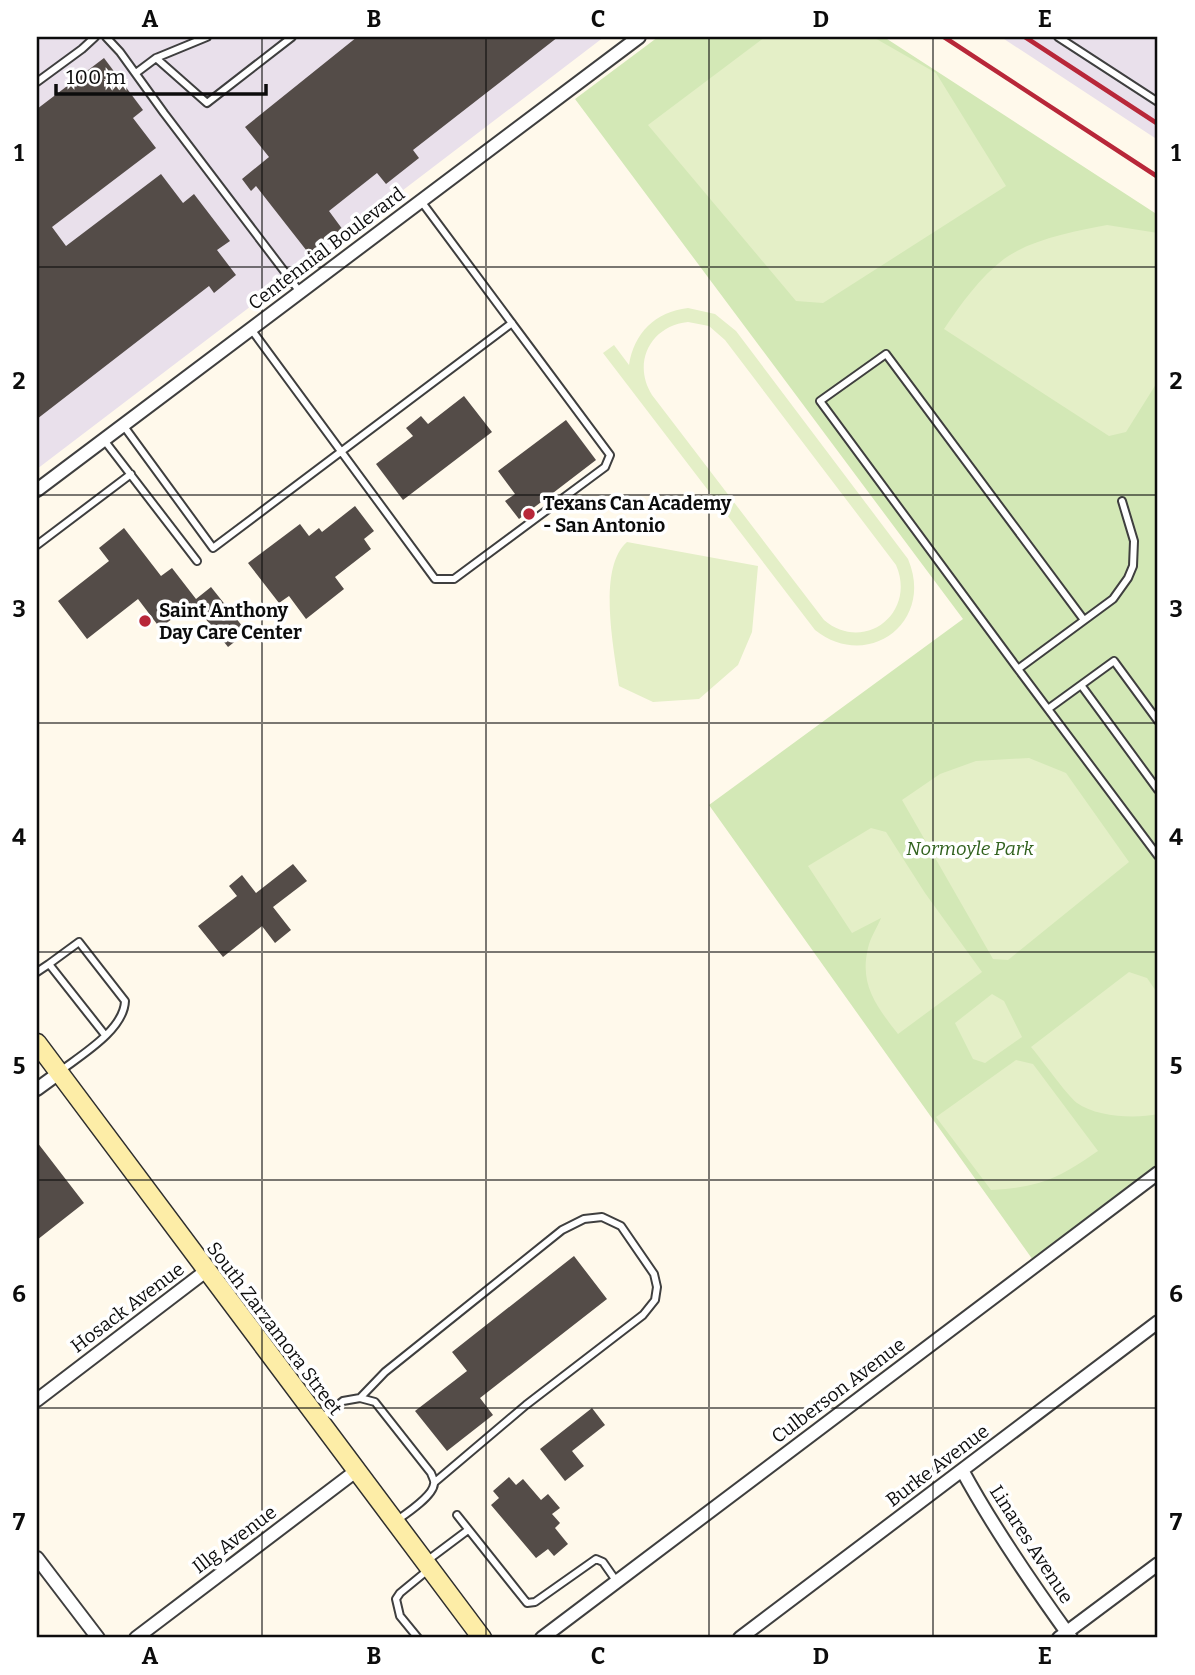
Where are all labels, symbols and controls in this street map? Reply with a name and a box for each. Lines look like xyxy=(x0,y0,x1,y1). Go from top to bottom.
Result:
text: A xyxy=(142,5,159,33)
text: B xyxy=(367,5,381,33)
text: C xyxy=(591,5,605,33)
text: D xyxy=(813,5,829,33)
text: E xyxy=(1038,5,1052,33)
scale bar xyxy=(56,52,266,96)
text: 100 m xyxy=(66,64,126,90)
text: 1 xyxy=(14,139,24,167)
text: 1 xyxy=(1171,139,1181,167)
street label: Centennial Boulevard xyxy=(244,182,409,315)
text: 2 xyxy=(13,367,26,395)
text: 2 xyxy=(1170,367,1183,395)
place label: Texans Can Academy - San Antonio xyxy=(543,492,732,537)
marker: Texans Can Academy - San Antonio xyxy=(521,506,537,522)
text: 3 xyxy=(12,595,26,623)
text: 3 xyxy=(1169,595,1183,623)
place label: Saint Anthony Day Care Center xyxy=(159,599,302,644)
marker: Saint Anthony Day Care Center xyxy=(137,613,153,629)
text: 4 xyxy=(12,823,26,851)
text: 4 xyxy=(1169,823,1183,851)
park label: Normoyle Park xyxy=(906,837,1034,860)
text: 5 xyxy=(13,1052,25,1080)
text: 5 xyxy=(1170,1052,1182,1080)
street label: South Zarzamora Street xyxy=(202,1237,347,1420)
street label: Hosack Avenue xyxy=(66,1257,189,1358)
text: 6 xyxy=(12,1280,26,1308)
text: 6 xyxy=(1169,1280,1183,1308)
street label: Culberson Avenue xyxy=(767,1333,910,1448)
street label: Burke Avenue xyxy=(881,1419,993,1512)
street label: Linares Avenue xyxy=(985,1481,1078,1608)
street label: Illg Avenue xyxy=(188,1500,281,1578)
text: 7 xyxy=(13,1508,26,1536)
text: 7 xyxy=(1170,1508,1183,1536)
text: A xyxy=(142,1642,159,1670)
text: B xyxy=(367,1642,381,1670)
text: C xyxy=(591,1642,605,1670)
text: D xyxy=(813,1642,829,1670)
text: E xyxy=(1038,1642,1052,1670)

